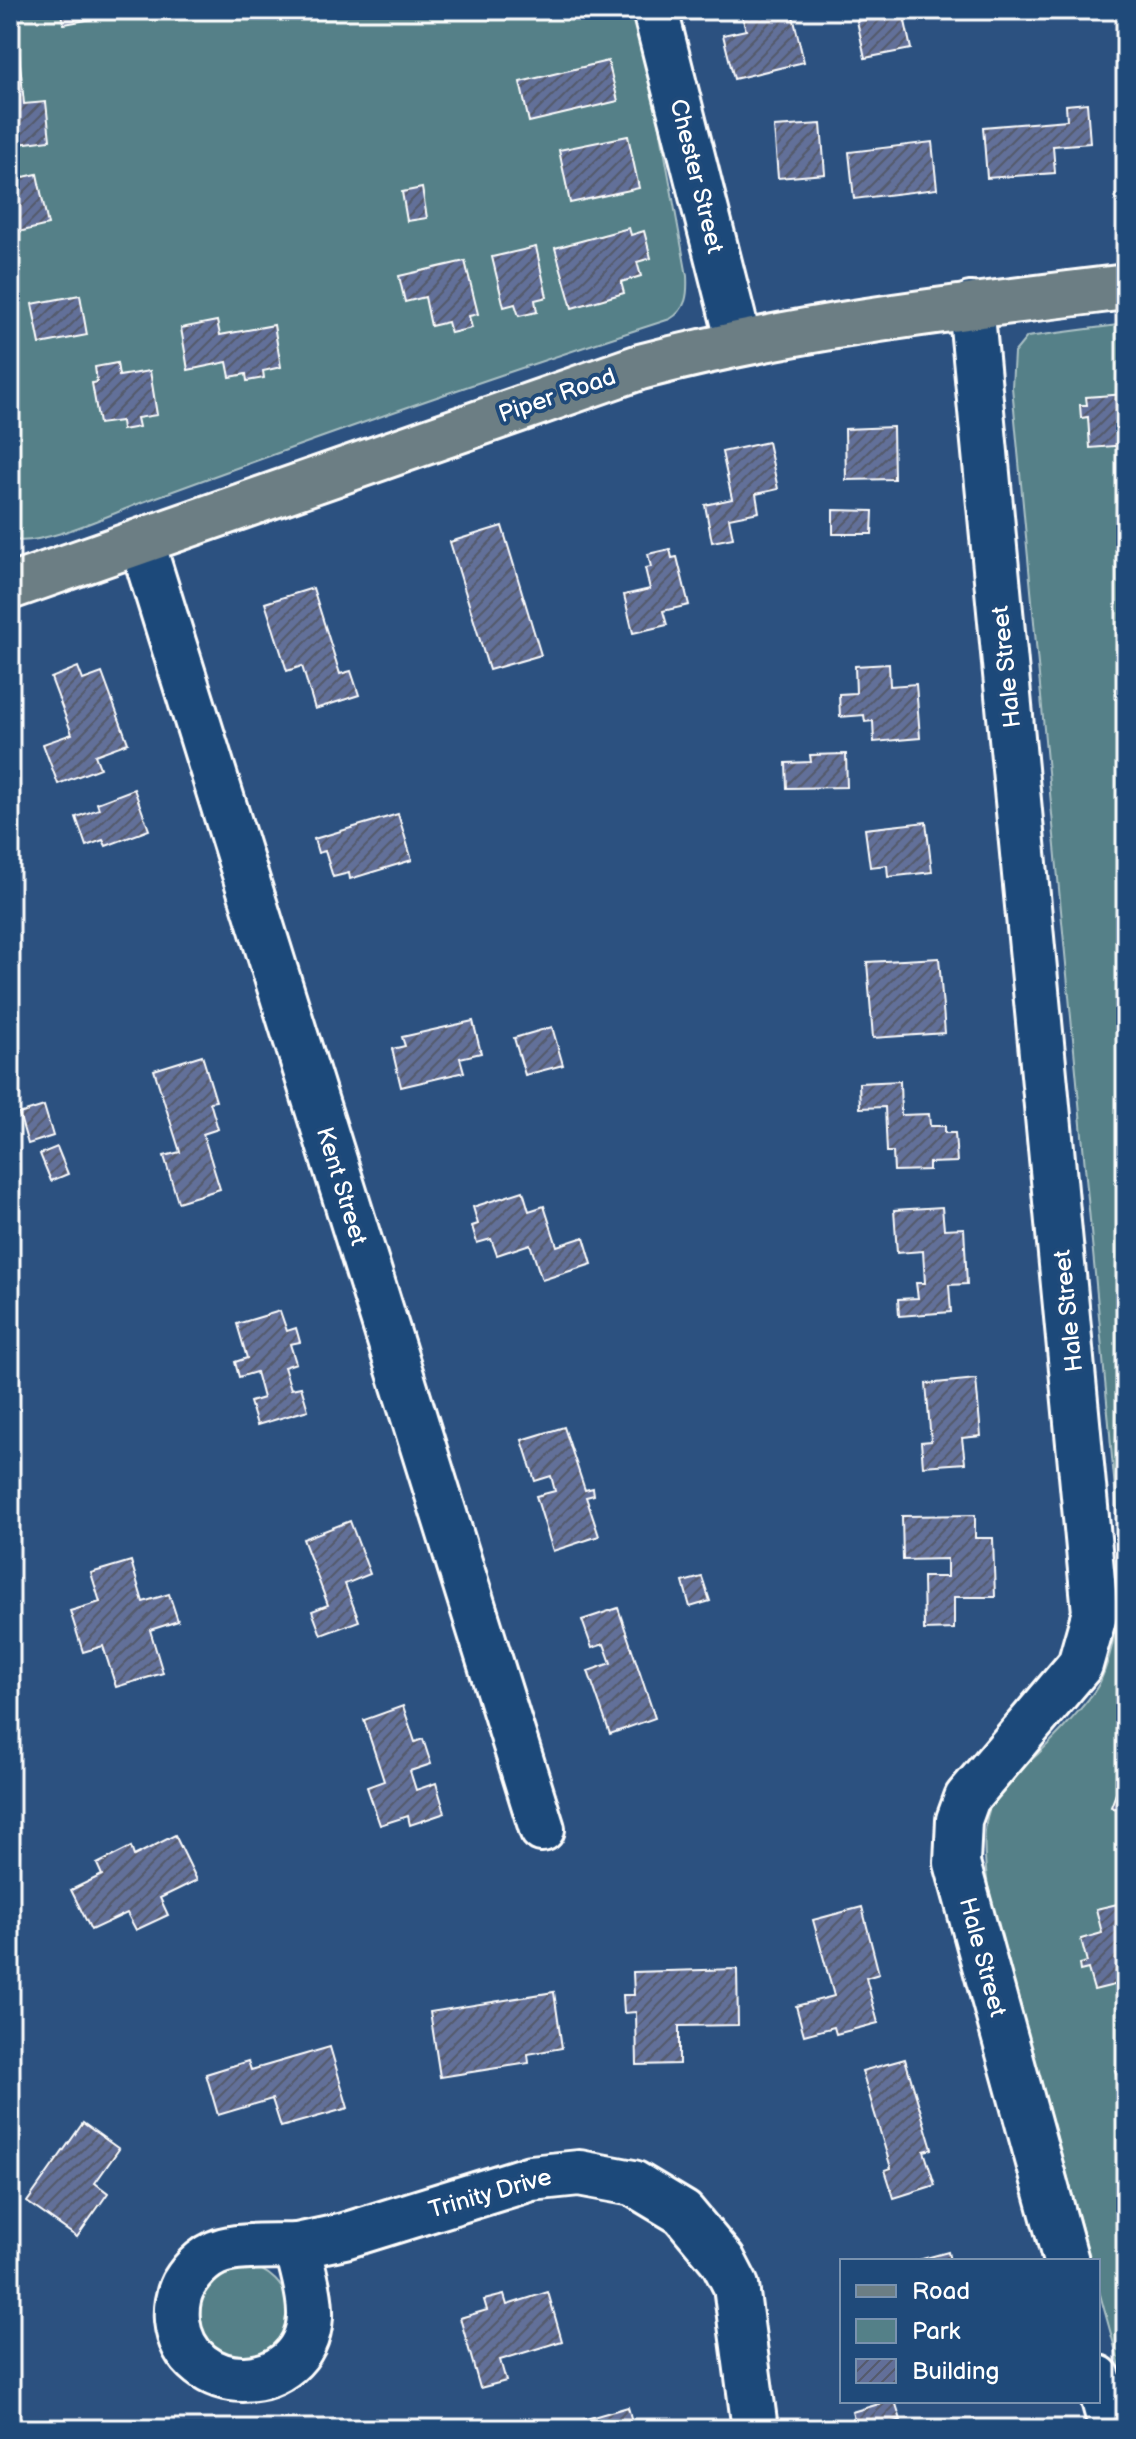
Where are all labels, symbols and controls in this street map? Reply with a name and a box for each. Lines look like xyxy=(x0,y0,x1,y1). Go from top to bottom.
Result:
street label: Chester Street xyxy=(663,96,730,257)
street label: Piper Road xyxy=(495,362,620,429)
street label: Hale Street xyxy=(986,604,1027,729)
street label: Kent Street xyxy=(310,1123,373,1249)
street label: Hale Street xyxy=(1048,1248,1089,1373)
street label: Hale Street xyxy=(953,1894,1013,2021)
street label: Trinity Drive xyxy=(425,2162,555,2225)
legend xyxy=(840,2259,1100,2403)
text: Road xyxy=(912,2277,970,2306)
text: Park xyxy=(912,2317,960,2346)
text: Building xyxy=(912,2357,999,2386)

